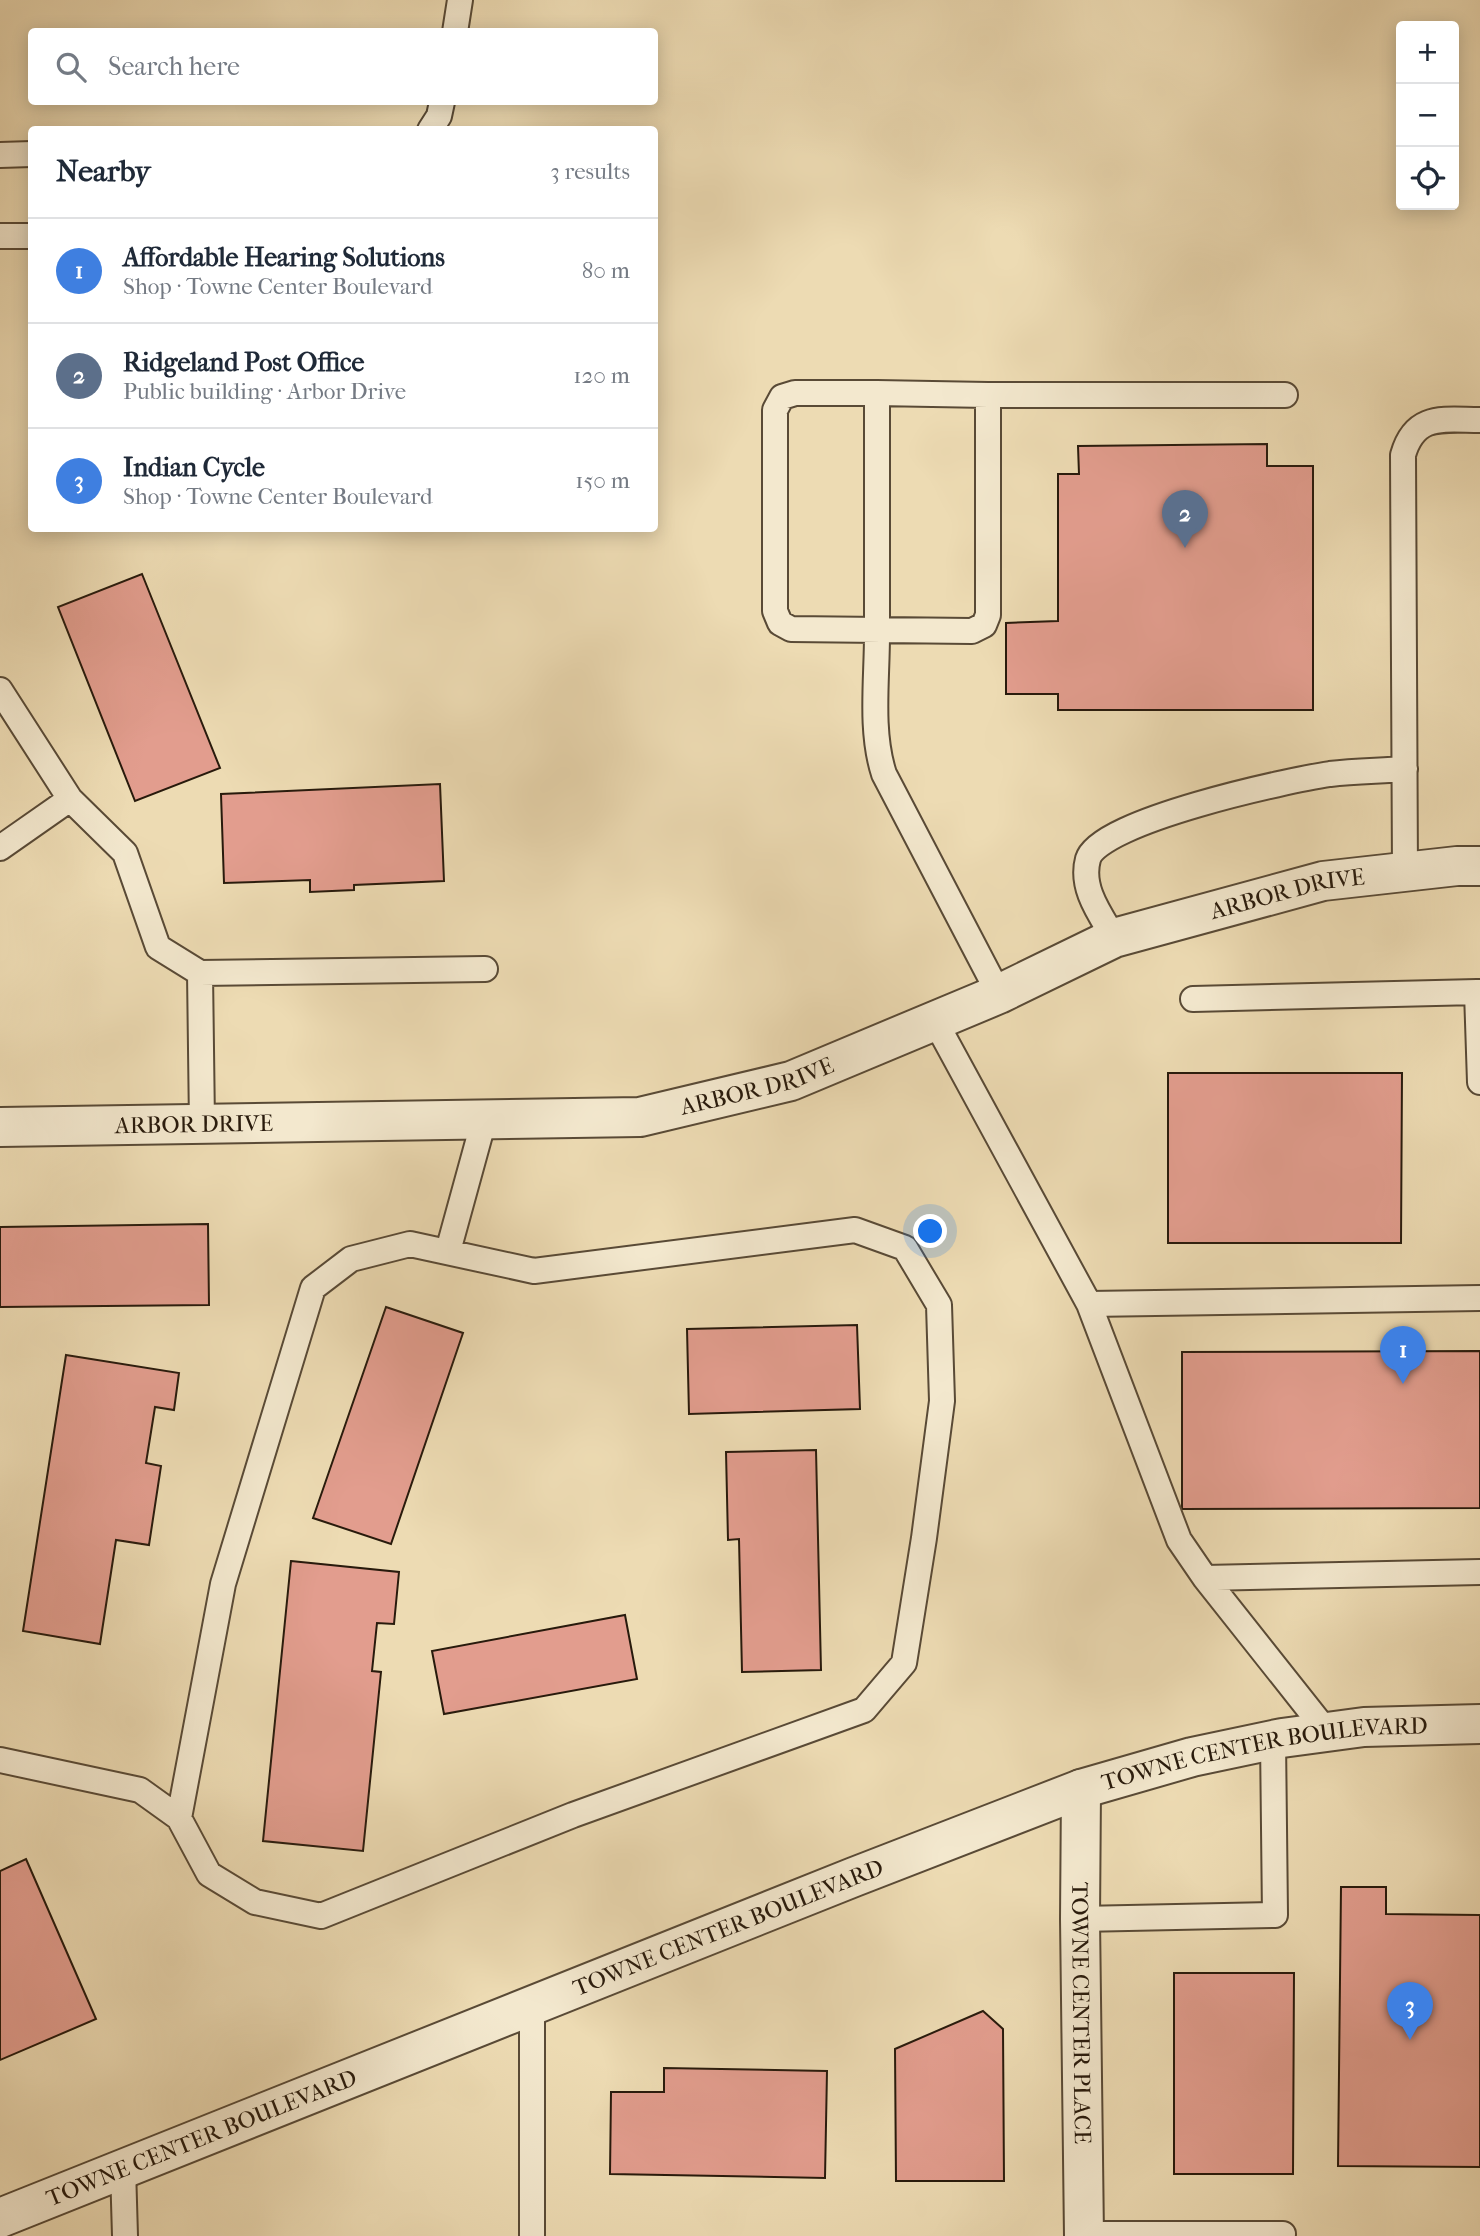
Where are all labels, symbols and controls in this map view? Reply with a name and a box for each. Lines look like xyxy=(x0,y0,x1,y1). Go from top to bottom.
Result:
map controls xyxy=(1396,21,1459,210)
button: + xyxy=(1396,21,1459,84)
search box xyxy=(28,28,658,105)
icon: search xyxy=(52,48,90,86)
text: Search here xyxy=(108,51,240,82)
button: − xyxy=(1396,84,1459,147)
button: locate xyxy=(1396,147,1459,210)
text: Nearby xyxy=(56,154,151,189)
text: 3 results xyxy=(550,158,630,185)
text: Affordable Hearing Solutions xyxy=(123,242,445,273)
text: 1 xyxy=(75,257,83,284)
text: 80 m xyxy=(582,257,630,284)
text: Shop · Towne Center Boulevard xyxy=(123,273,433,300)
text: Ridgeland Post Office xyxy=(123,347,364,378)
text: 2 xyxy=(73,362,85,389)
text: 120 m xyxy=(573,362,630,389)
text: Public building · Arbor Drive xyxy=(123,378,406,405)
text: Indian Cycle xyxy=(123,452,265,483)
text: 3 xyxy=(74,467,84,494)
text: 150 m xyxy=(575,467,630,494)
text: Shop · Towne Center Boulevard xyxy=(123,483,433,510)
pin: 2 xyxy=(1162,490,1208,548)
street label: ARBOR DRIVE xyxy=(1206,863,1366,925)
street label: ARBOR DRIVE xyxy=(677,1052,838,1121)
street label: ARBOR DRIVE xyxy=(114,1110,273,1139)
your location xyxy=(913,1214,947,1248)
pin: 1 xyxy=(1380,1326,1426,1384)
street label: TOWNE CENTER BOULEVARD xyxy=(1099,1712,1428,1796)
street label: TOWNE CENTER BOULEVARD xyxy=(569,1854,887,2002)
street label: TOWNE CENTER PLACE xyxy=(1066,1882,1096,2144)
pin: 3 xyxy=(1387,1982,1433,2040)
street label: TOWNE CENTER BOULEVARD xyxy=(43,2064,361,2212)

